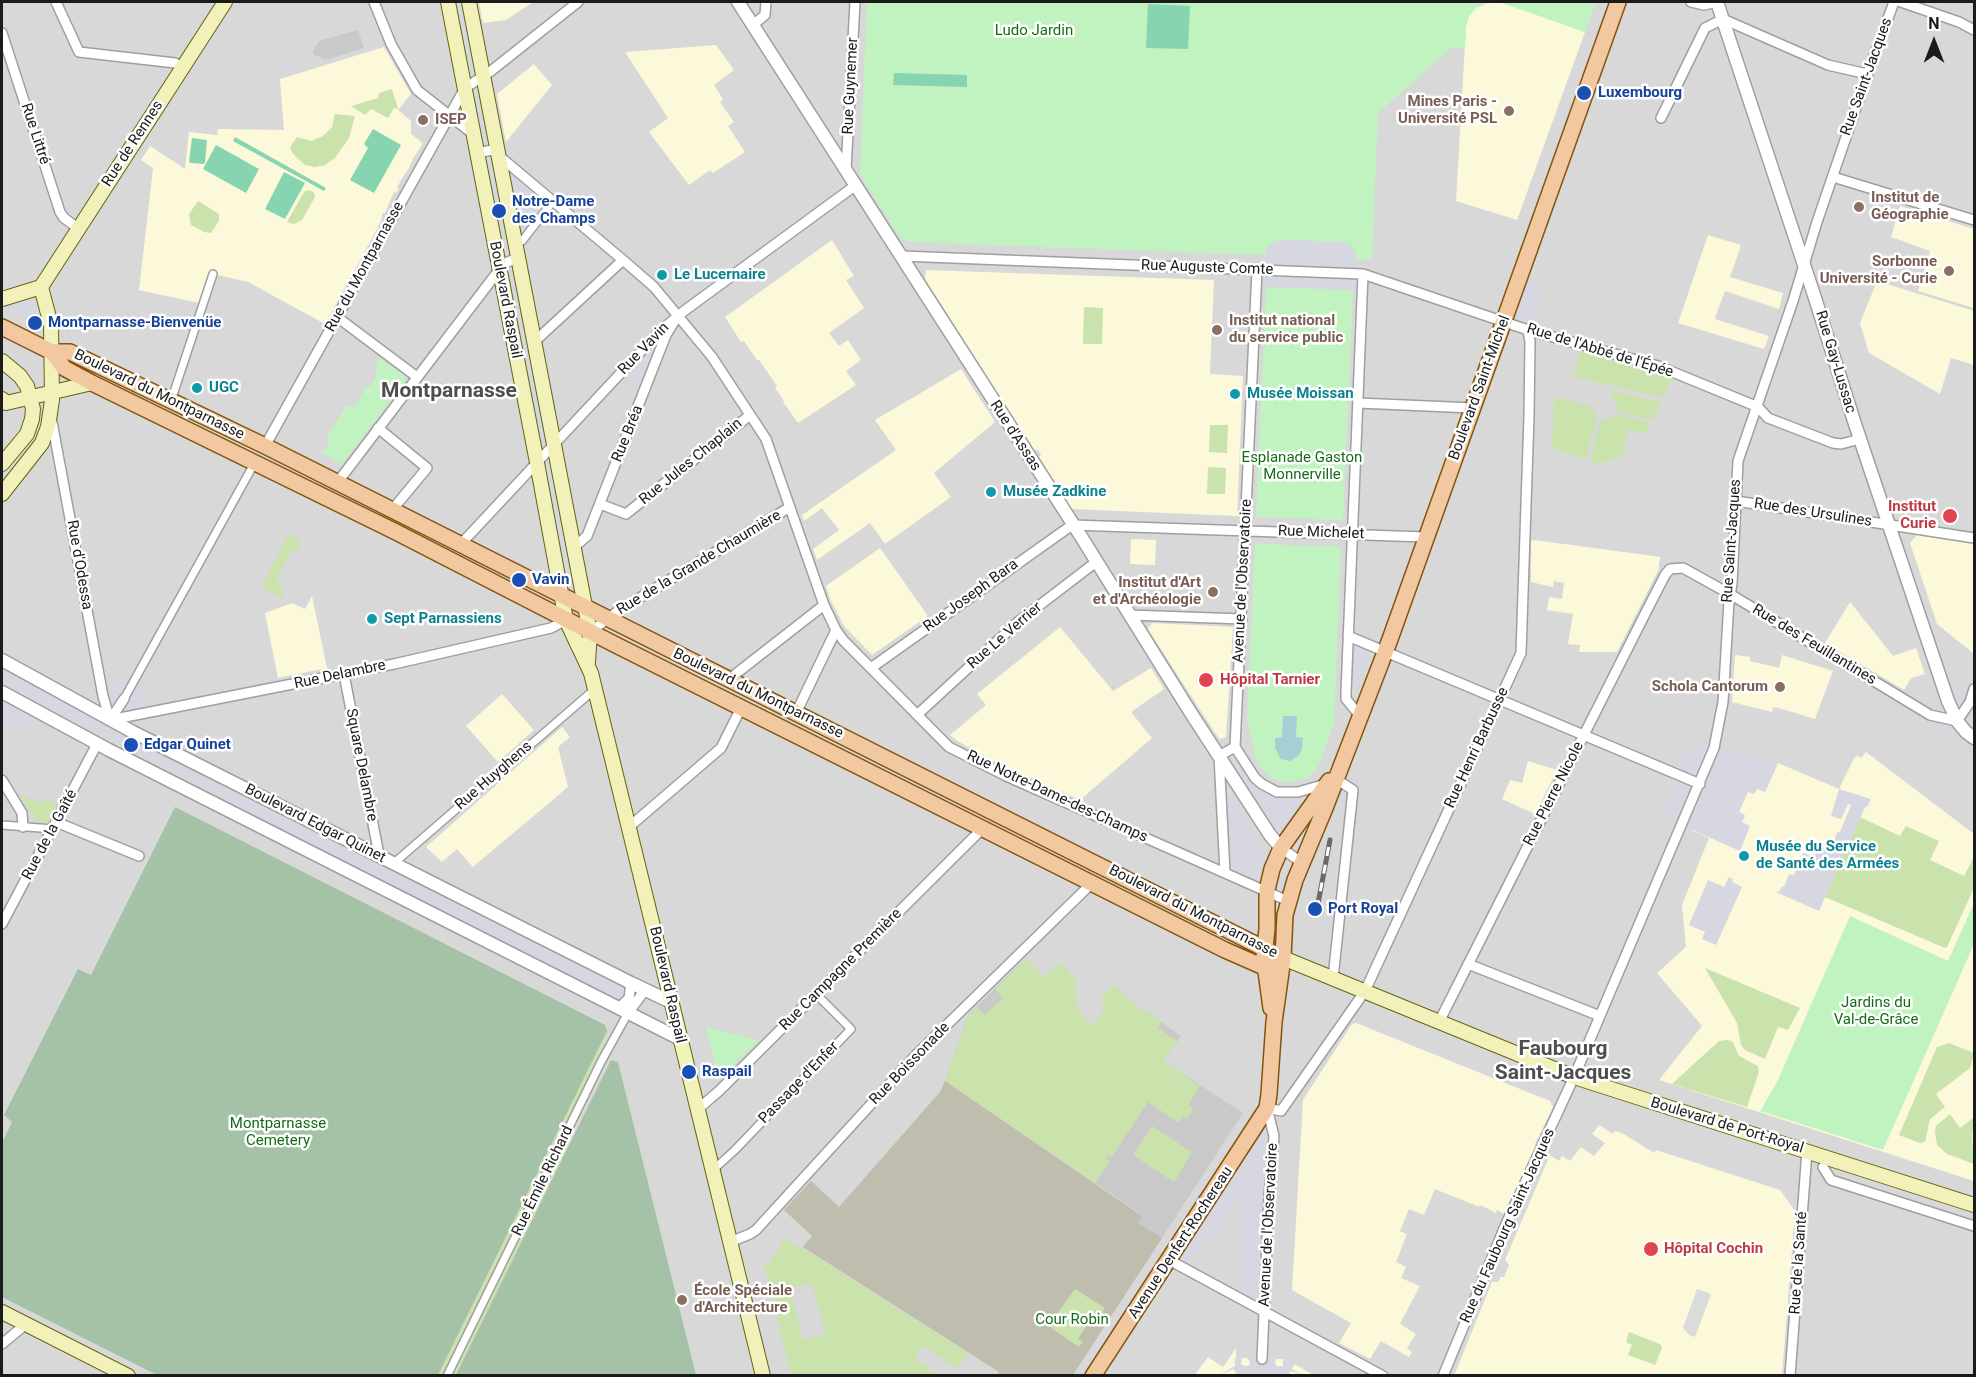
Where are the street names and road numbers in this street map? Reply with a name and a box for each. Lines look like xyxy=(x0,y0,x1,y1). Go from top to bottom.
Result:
street label: Rue Saint-Jacques xyxy=(1837,16,1897,138)
street label: Rue Guynemer xyxy=(839,37,863,135)
street label: Rue de Rennes xyxy=(99,98,167,190)
street label: Rue Littré xyxy=(17,101,53,167)
street label: Rue du Montparnasse xyxy=(322,199,408,335)
street label: Boulevard Raspail xyxy=(485,240,525,360)
street label: Rue Auguste Comte xyxy=(1140,257,1274,279)
street label: Rue Gay-Lussac xyxy=(1811,309,1859,415)
street label: Boulevard Saint-Michel xyxy=(1445,313,1515,463)
street label: Rue Vavin xyxy=(615,319,673,379)
street label: Rue de l'Abbé de l'Épée xyxy=(1525,320,1675,382)
street label: Boulevard du Montparnasse xyxy=(71,346,247,444)
street label: Rue d'Assas xyxy=(986,397,1044,475)
street label: Rue Bréa xyxy=(608,403,648,465)
street label: Rue Jules Chaplain xyxy=(636,415,746,509)
street label: Rue Saint-Jacques xyxy=(1719,479,1745,603)
street label: Rue des Ursulines xyxy=(1753,495,1873,531)
street label: Avenue de l'Observatoire xyxy=(1230,499,1256,663)
street label: Rue de la Grande Chaumière xyxy=(614,507,784,619)
street label: Rue d'Odessa xyxy=(62,519,96,611)
street label: Rue Michelet xyxy=(1277,522,1365,544)
street label: Rue Joseph Bara xyxy=(920,556,1022,636)
street label: Rue Le Verrier xyxy=(964,599,1046,673)
street label: Rue des Feuillantines xyxy=(1749,601,1879,689)
street label: Boulevard du Montparnasse xyxy=(670,645,846,743)
street label: Rue Delambre xyxy=(293,657,387,693)
street label: Rue Henri Barbusse xyxy=(1441,685,1513,811)
street label: Square Delambre xyxy=(341,707,381,823)
street label: Rue Huyghens xyxy=(452,738,536,814)
street label: Rue Pierre Nicole xyxy=(1520,739,1588,849)
street label: Rue Notre-Dame-des-Champs xyxy=(964,747,1150,847)
street label: Boulevard Edgar Quinet xyxy=(242,781,388,867)
street label: Rue de la Gaîté xyxy=(19,787,81,883)
street label: Boulevard du Montparnasse xyxy=(1106,862,1280,962)
street label: Rue Campagne Première xyxy=(776,905,906,1035)
street label: Boulevard Raspail xyxy=(645,925,689,1045)
street label: Rue Boissonade xyxy=(866,1019,954,1109)
street label: Passage d'Enfer xyxy=(755,1038,843,1128)
street label: Boulevard de Port-Royal xyxy=(1648,1094,1806,1158)
street label: Rue Émile Richard xyxy=(509,1123,577,1239)
street label: Rue du Faubourg Saint-Jacques xyxy=(1457,1126,1559,1326)
street label: Avenue de l'Observatoire xyxy=(1256,1143,1282,1307)
street label: Avenue Denfert-Rochereau xyxy=(1125,1164,1237,1322)
street label: Rue de la Santé xyxy=(1786,1211,1812,1315)

